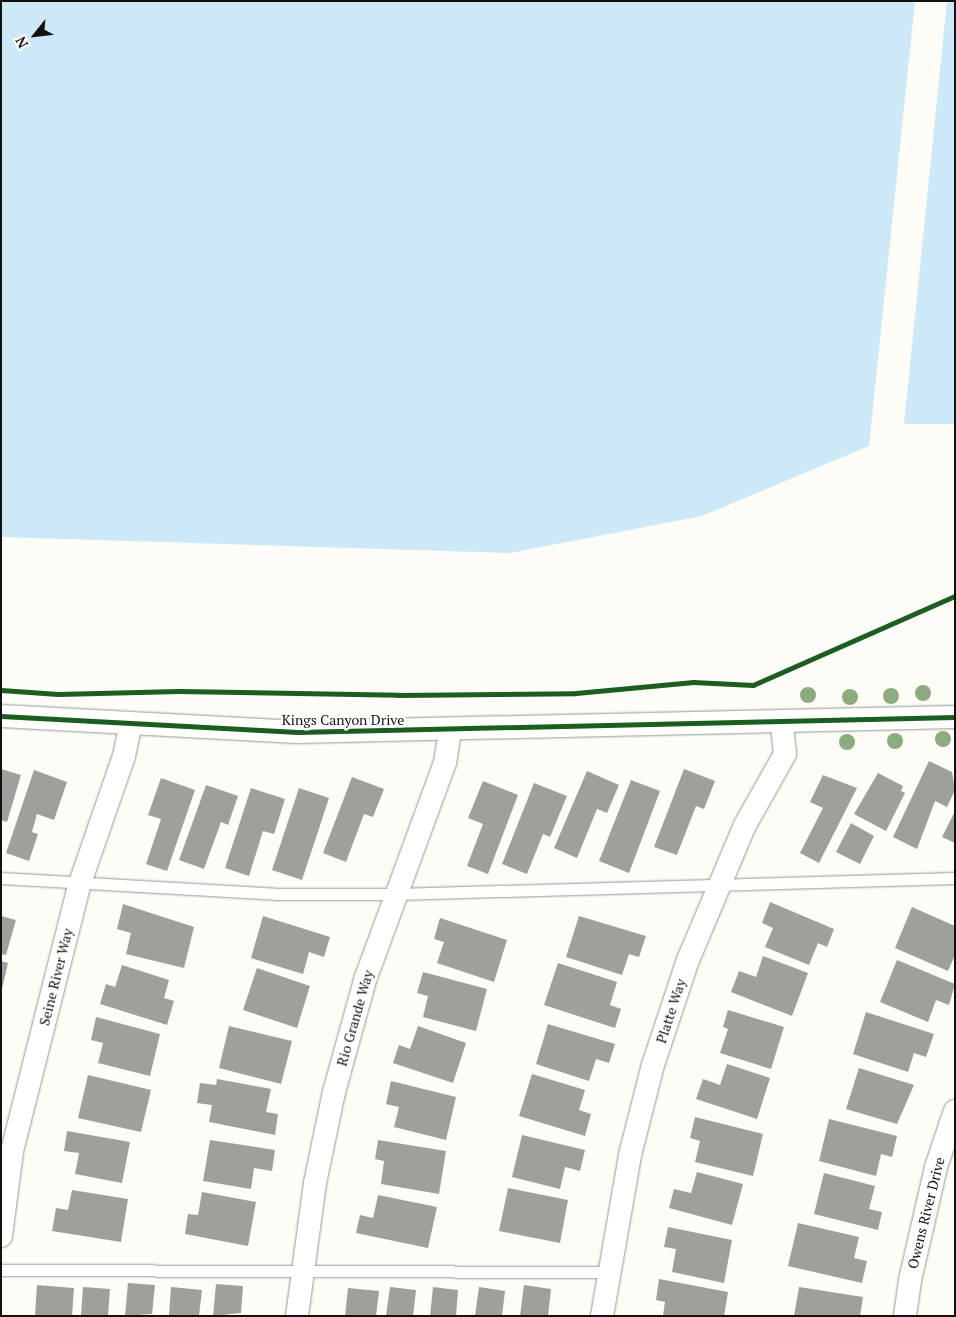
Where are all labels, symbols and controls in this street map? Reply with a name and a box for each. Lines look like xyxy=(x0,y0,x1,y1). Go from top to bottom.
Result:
north arrow xyxy=(10,10,60,60)
text: N xyxy=(11,33,32,52)
street label: Kings Canyon Drive xyxy=(282,712,404,728)
street label: Seine River Way xyxy=(36,927,76,1027)
street label: Rio Grande Way xyxy=(333,968,377,1068)
street label: Platte Way xyxy=(653,977,689,1045)
street label: Owens River Drive xyxy=(904,1155,948,1271)

